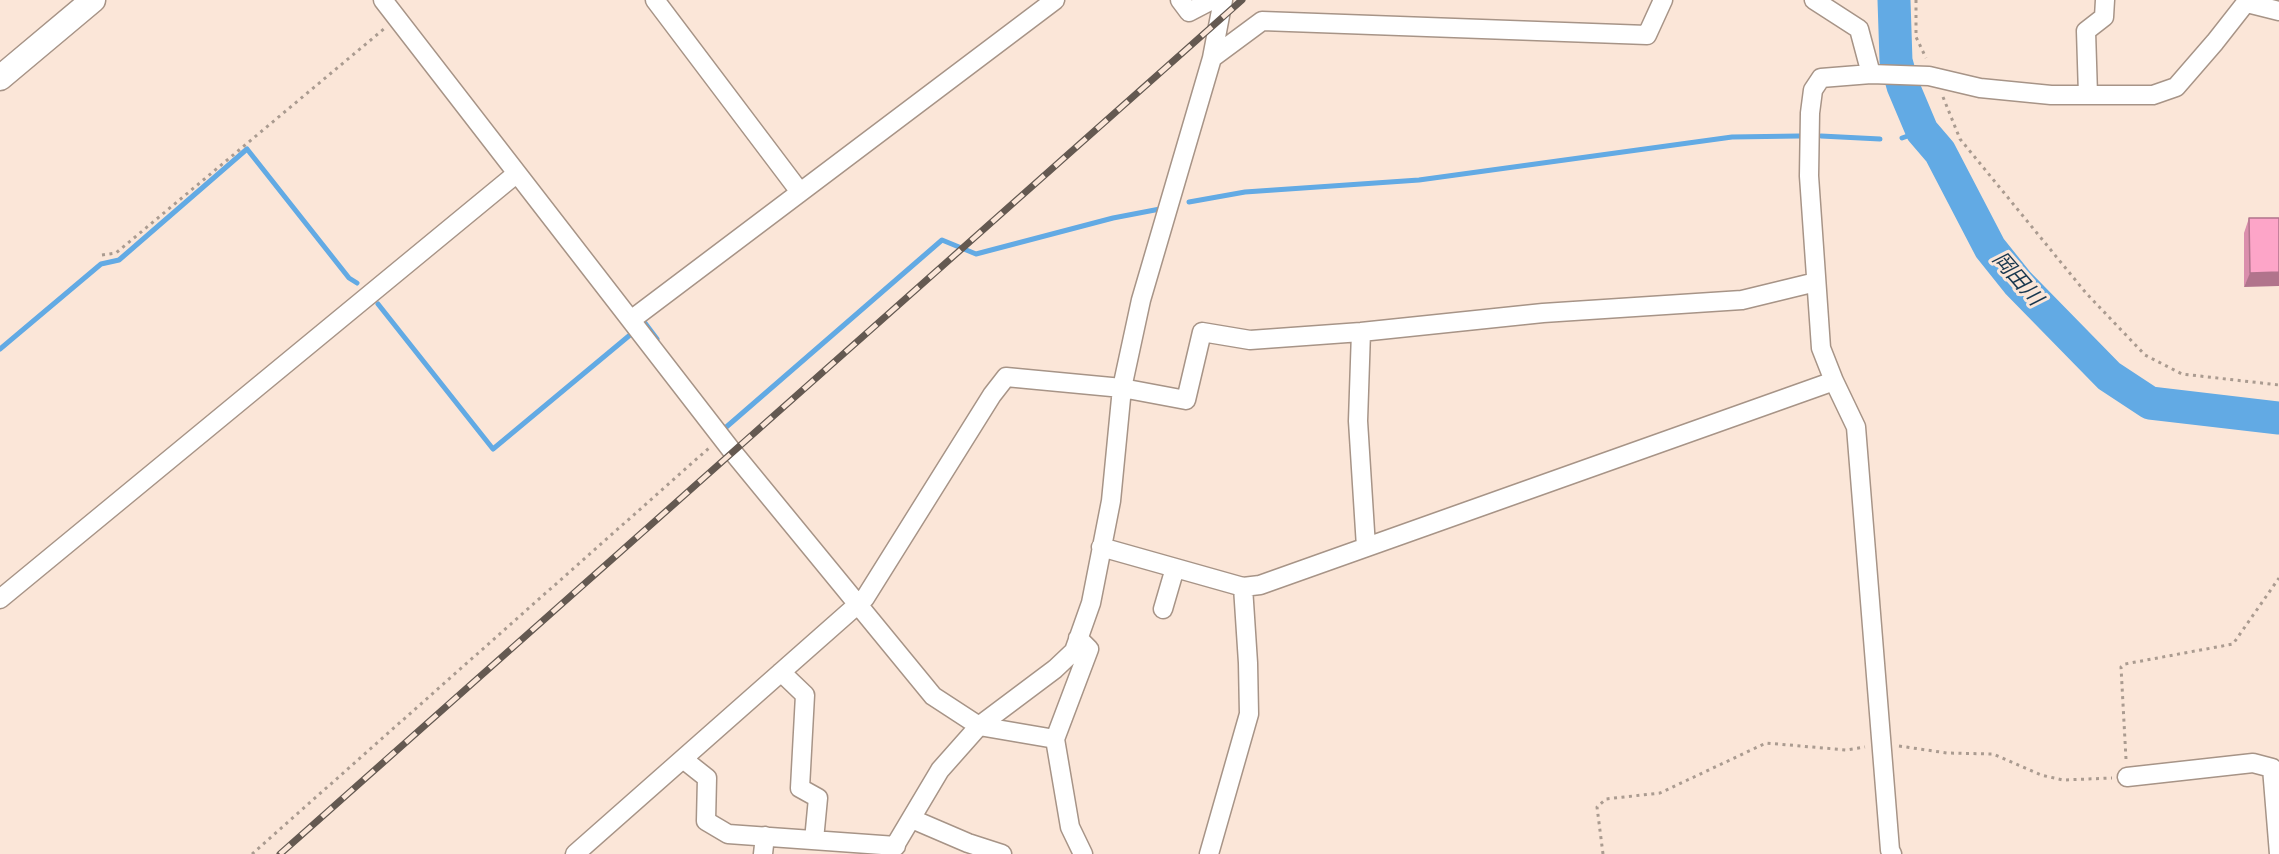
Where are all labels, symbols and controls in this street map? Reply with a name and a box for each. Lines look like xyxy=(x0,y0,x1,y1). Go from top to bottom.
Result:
water label: 岡田川 xyxy=(1987,247,2047,311)

